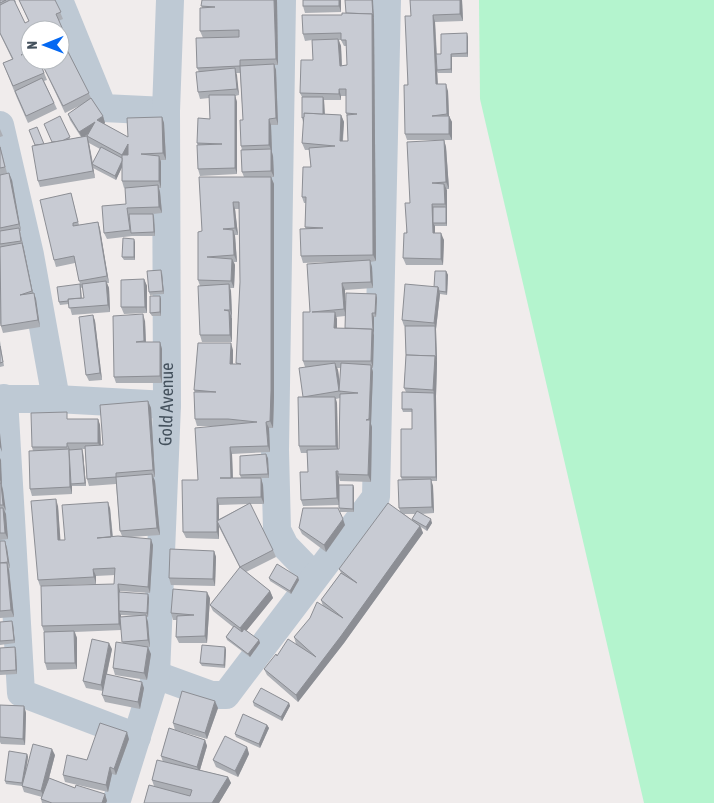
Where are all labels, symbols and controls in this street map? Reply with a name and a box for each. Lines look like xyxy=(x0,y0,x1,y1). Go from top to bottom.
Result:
north arrow xyxy=(20,20,70,70)
text: N xyxy=(24,41,40,49)
street label: Gold Avenue xyxy=(154,363,177,446)

